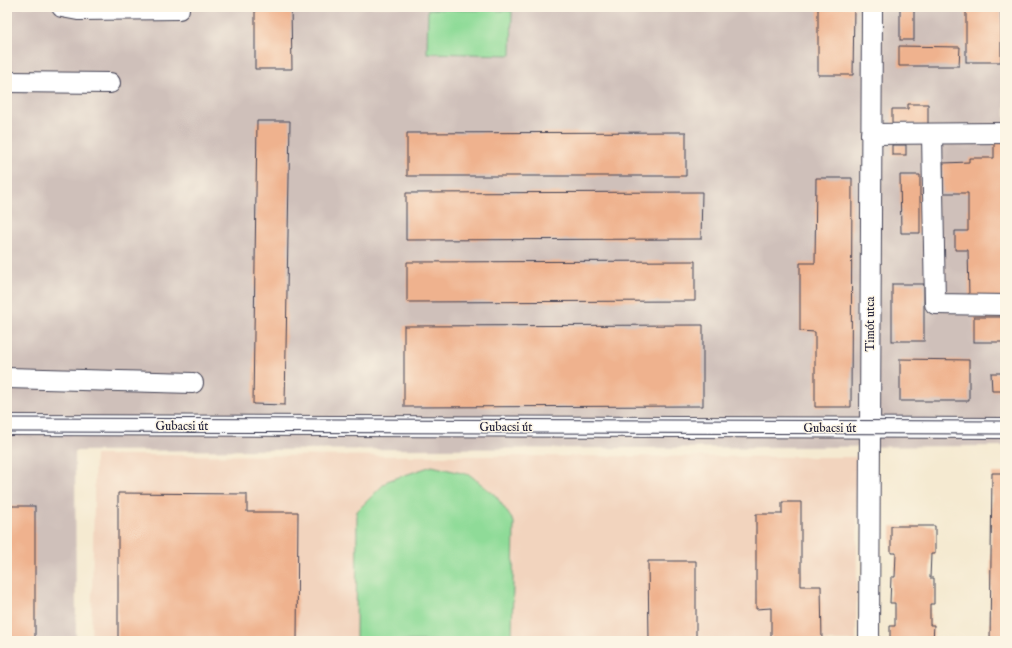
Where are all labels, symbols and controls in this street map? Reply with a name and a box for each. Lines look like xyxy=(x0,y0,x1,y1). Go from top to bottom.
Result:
street label: Timót utca xyxy=(863,296,878,352)
street label: Gubacsi út xyxy=(156,419,208,434)
street label: Gubacsi út xyxy=(480,420,532,435)
street label: Gubacsi út xyxy=(804,421,856,436)

